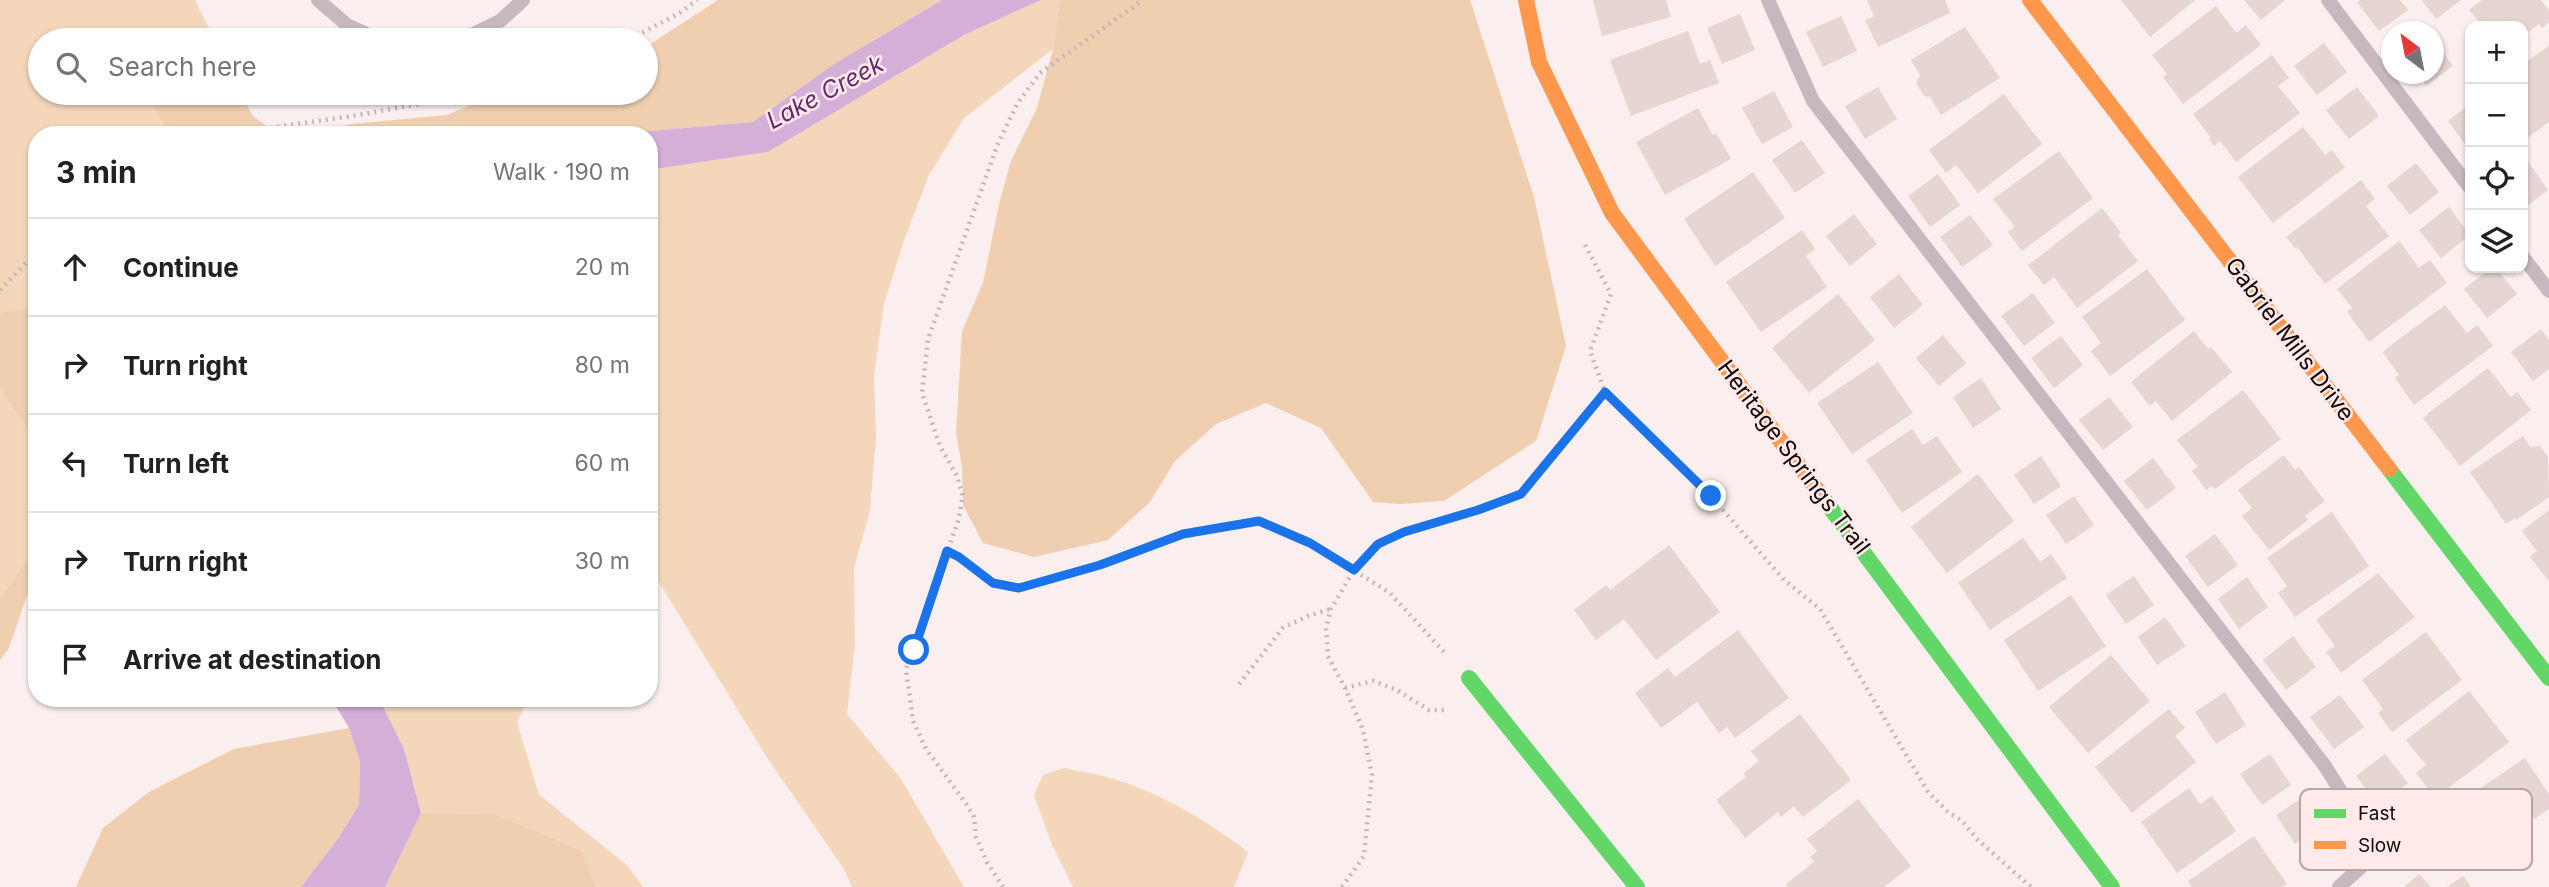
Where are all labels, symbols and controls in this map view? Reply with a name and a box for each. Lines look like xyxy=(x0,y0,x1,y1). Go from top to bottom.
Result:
north arrow xyxy=(2381,21,2444,84)
map controls xyxy=(2465,21,2528,273)
button: + xyxy=(2465,21,2528,84)
search box xyxy=(28,28,658,105)
icon: search xyxy=(52,48,90,86)
water label: Lake Creek xyxy=(761,49,889,135)
text: Search here xyxy=(108,51,257,82)
button: − xyxy=(2465,84,2528,147)
button: locate xyxy=(2465,147,2528,210)
text: 3 min xyxy=(56,154,137,190)
text: Walk · 190 m xyxy=(493,158,630,186)
button: layers xyxy=(2465,210,2528,273)
icon: ahead xyxy=(56,248,94,286)
text: Continue xyxy=(123,252,239,283)
street label: Gabriel Mills Drive xyxy=(2219,252,2361,426)
text: 20 m xyxy=(575,253,630,281)
icon: right xyxy=(56,346,94,384)
text: Turn right xyxy=(123,350,248,381)
text: 80 m xyxy=(575,351,630,379)
street label: Heritage Springs Trail xyxy=(1712,354,1876,560)
icon: left xyxy=(56,444,94,482)
text: Turn left xyxy=(123,448,229,479)
text: 60 m xyxy=(575,449,630,477)
route end xyxy=(1695,480,1726,511)
icon: right xyxy=(56,542,94,580)
text: Turn right xyxy=(123,546,248,577)
text: 30 m xyxy=(575,547,630,575)
route start xyxy=(898,634,929,665)
icon: arrive xyxy=(56,640,94,678)
text: Arrive at destination xyxy=(123,644,382,675)
legend xyxy=(2300,789,2532,870)
text: Fast xyxy=(2358,802,2396,825)
text: Slow xyxy=(2358,834,2401,857)

